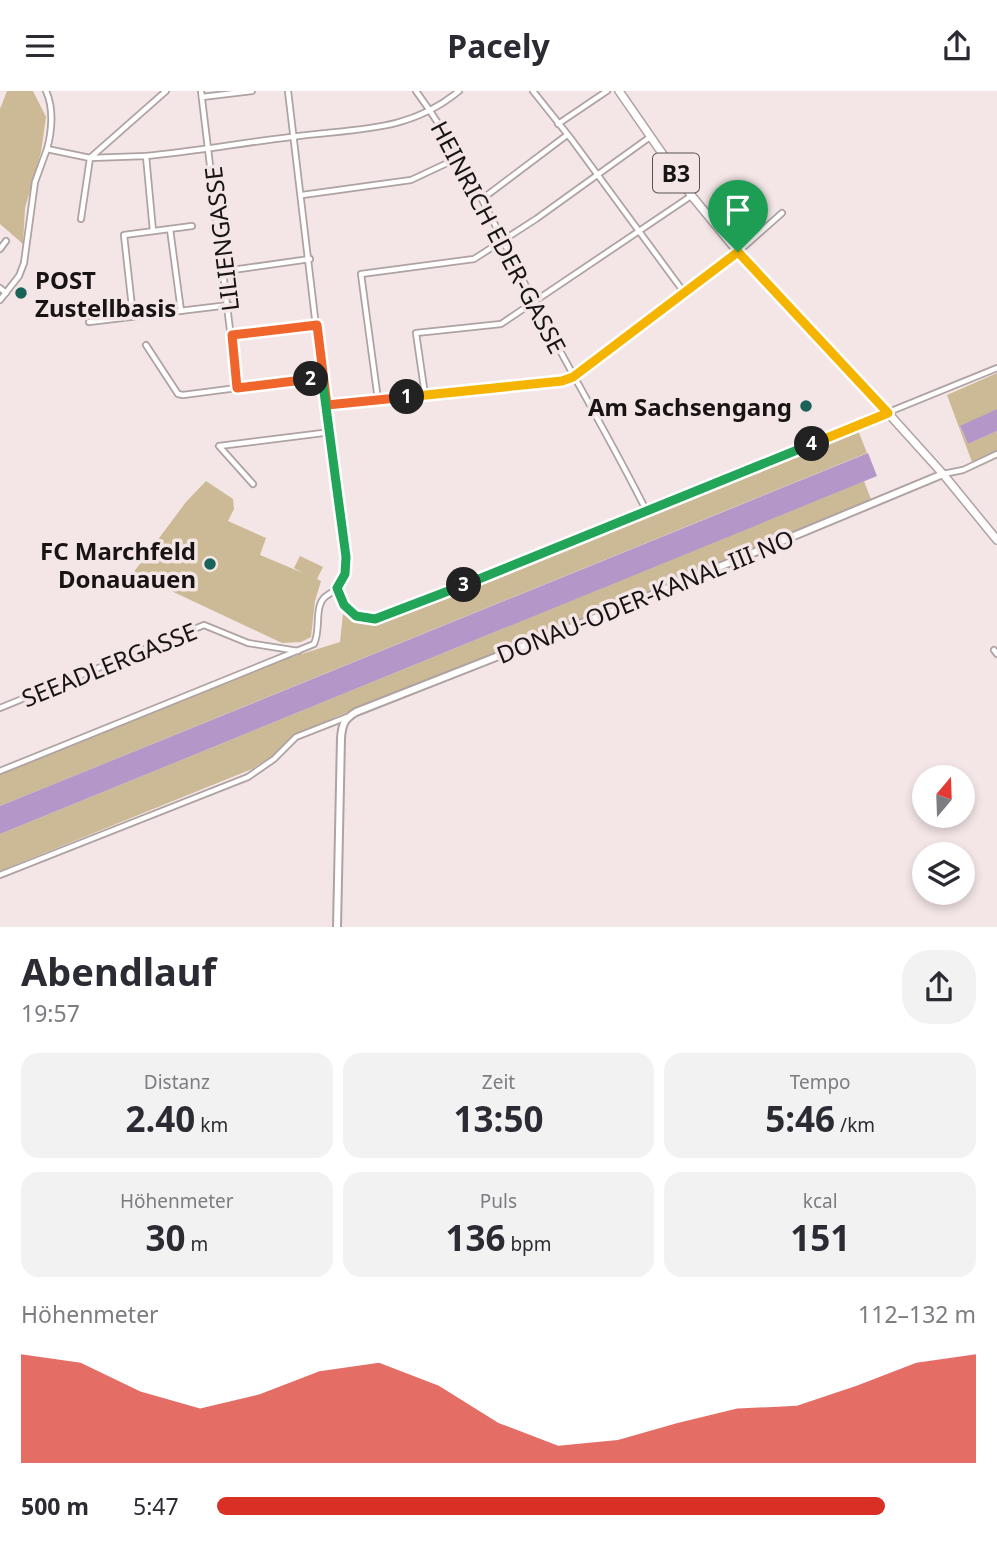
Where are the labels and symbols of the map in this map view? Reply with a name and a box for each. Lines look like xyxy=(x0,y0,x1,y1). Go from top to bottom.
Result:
street label: HEINRICH EDER-GASSE xyxy=(424,115,574,359)
road number: B3 xyxy=(653,153,699,193)
street label: LILIENGASSE xyxy=(196,165,246,313)
pin xyxy=(708,180,768,252)
place label: POST Zustellbasis xyxy=(35,263,176,324)
marker: POST Zustellbasis xyxy=(13,285,29,301)
pin: 2 xyxy=(294,361,328,397)
pin: 1 xyxy=(390,379,424,415)
place label: Am Sachsengang xyxy=(588,390,792,423)
marker: Am Sachsengang xyxy=(798,398,814,414)
pin: 4 xyxy=(794,427,830,461)
street label: DONAU-ODER-KANAL III NO xyxy=(492,521,798,671)
place label: FC Marchfeld Donauauen xyxy=(40,534,196,595)
marker: FC Marchfeld Donauauen xyxy=(202,556,218,572)
pin: 3 xyxy=(447,567,482,603)
street label: SEEADLERGASSE xyxy=(17,614,201,714)
north arrow xyxy=(912,765,975,828)

